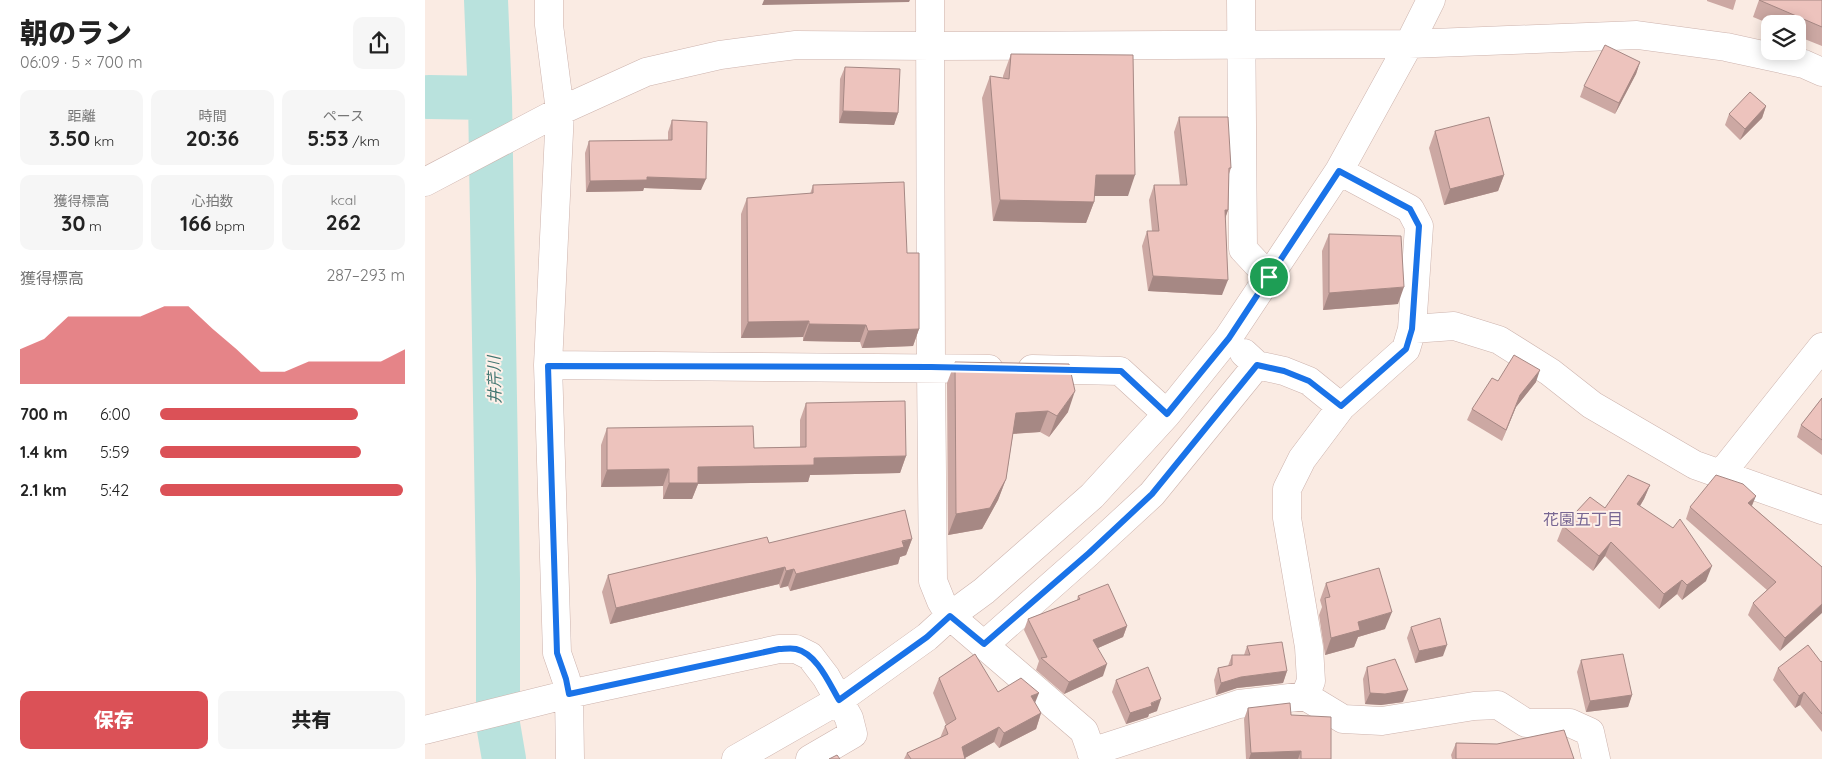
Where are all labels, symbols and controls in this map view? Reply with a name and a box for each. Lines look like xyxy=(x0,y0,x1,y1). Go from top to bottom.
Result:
text: 朝のラン xyxy=(20,15,132,50)
map controls xyxy=(1761,15,1806,60)
button: layers xyxy=(1761,15,1806,60)
button: share xyxy=(353,17,405,69)
text: 06:09 · 5 × 700 m xyxy=(20,52,143,72)
text: 距離 xyxy=(68,107,96,125)
text: 時間 xyxy=(199,107,227,125)
text: ペース xyxy=(323,107,364,125)
text: 3.50 xyxy=(49,125,90,151)
text: 20:36 xyxy=(186,125,239,151)
text: 5:53 xyxy=(307,125,348,151)
text: km xyxy=(90,132,114,150)
text: /km xyxy=(348,132,380,150)
text: kcal xyxy=(330,191,357,209)
text: 獲得標高 xyxy=(54,192,110,210)
text: 心拍数 xyxy=(192,192,234,210)
text: 262 xyxy=(326,209,361,235)
text: 30 xyxy=(61,210,85,236)
text: 166 xyxy=(180,210,211,236)
text: m xyxy=(85,217,102,235)
text: bpm xyxy=(211,217,245,235)
pin xyxy=(1248,256,1290,298)
icon: arrive xyxy=(1255,263,1283,291)
text: 287–293 m xyxy=(326,265,405,285)
text: 獲得標高 xyxy=(20,268,84,288)
water label: 井芹川 xyxy=(484,354,504,404)
text: 700 m xyxy=(20,404,68,424)
text: 6:00 xyxy=(100,404,131,424)
text: 1.4 km xyxy=(20,442,67,462)
text: 5:59 xyxy=(100,442,129,462)
text: 2.1 km xyxy=(20,480,67,500)
text: 5:42 xyxy=(100,480,129,500)
district label: 花園五丁目 xyxy=(1543,509,1623,529)
button: 保存 xyxy=(20,691,208,749)
button: 共有 xyxy=(218,691,405,749)

